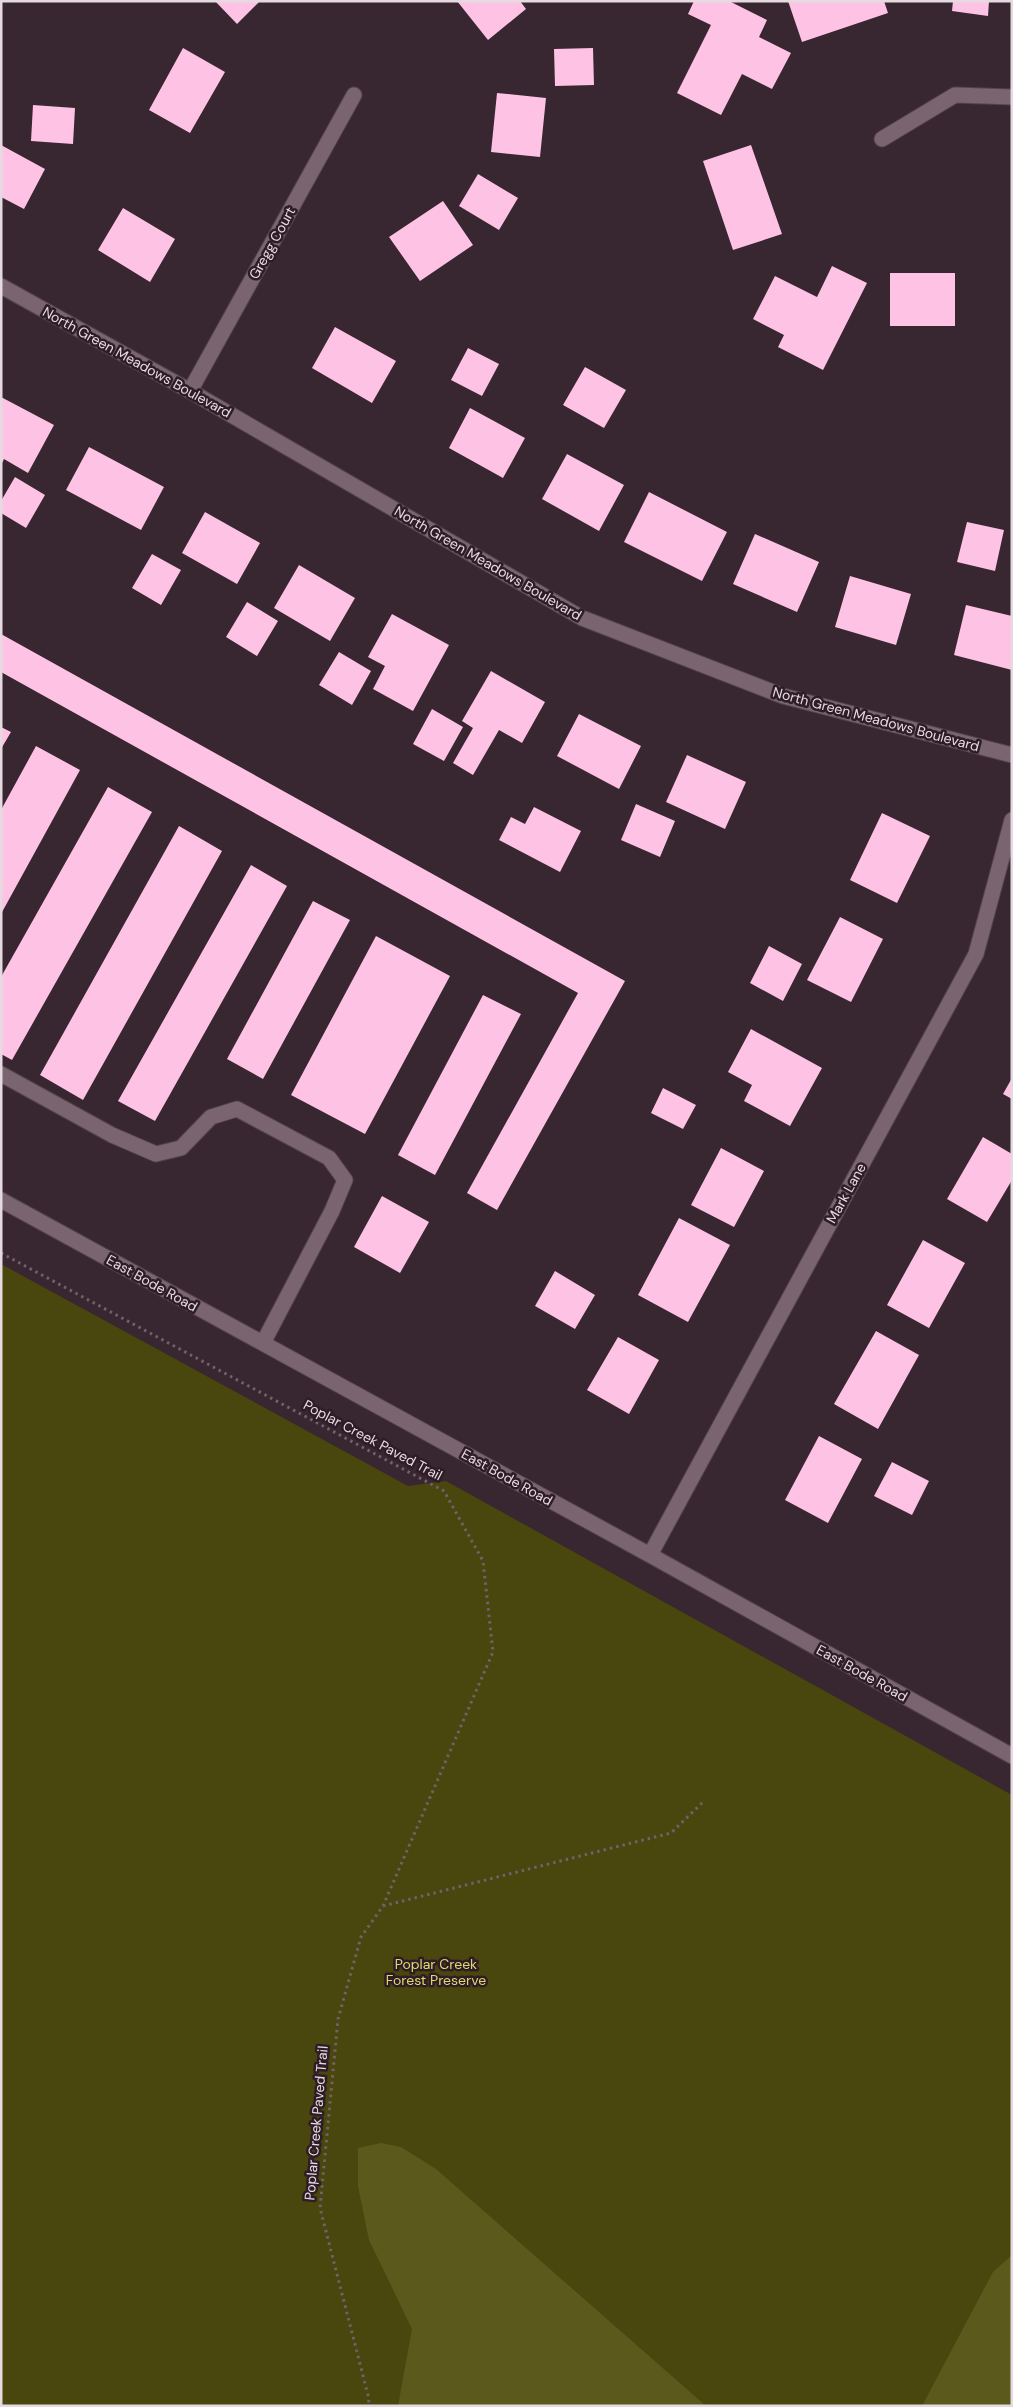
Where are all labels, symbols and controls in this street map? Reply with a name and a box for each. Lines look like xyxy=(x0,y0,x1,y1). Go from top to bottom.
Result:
street label: Gregg Court xyxy=(245,204,299,282)
street label: North Green Meadows Boulevard xyxy=(39,302,235,422)
street label: North Green Meadows Boulevard xyxy=(391,502,585,624)
street label: North Green Meadows Boulevard xyxy=(771,683,981,755)
street label: Mark Lane xyxy=(822,1160,870,1226)
street label: East Bode Road xyxy=(103,1251,201,1315)
street label: Poplar Creek Paved Trail xyxy=(300,1396,446,1484)
street label: East Bode Road xyxy=(458,1445,556,1509)
street label: East Bode Road xyxy=(813,1641,911,1705)
park label: Poplar Creek Forest Preserve xyxy=(386,1955,486,1989)
street label: Poplar Creek Paved Trail xyxy=(300,2045,332,2201)

